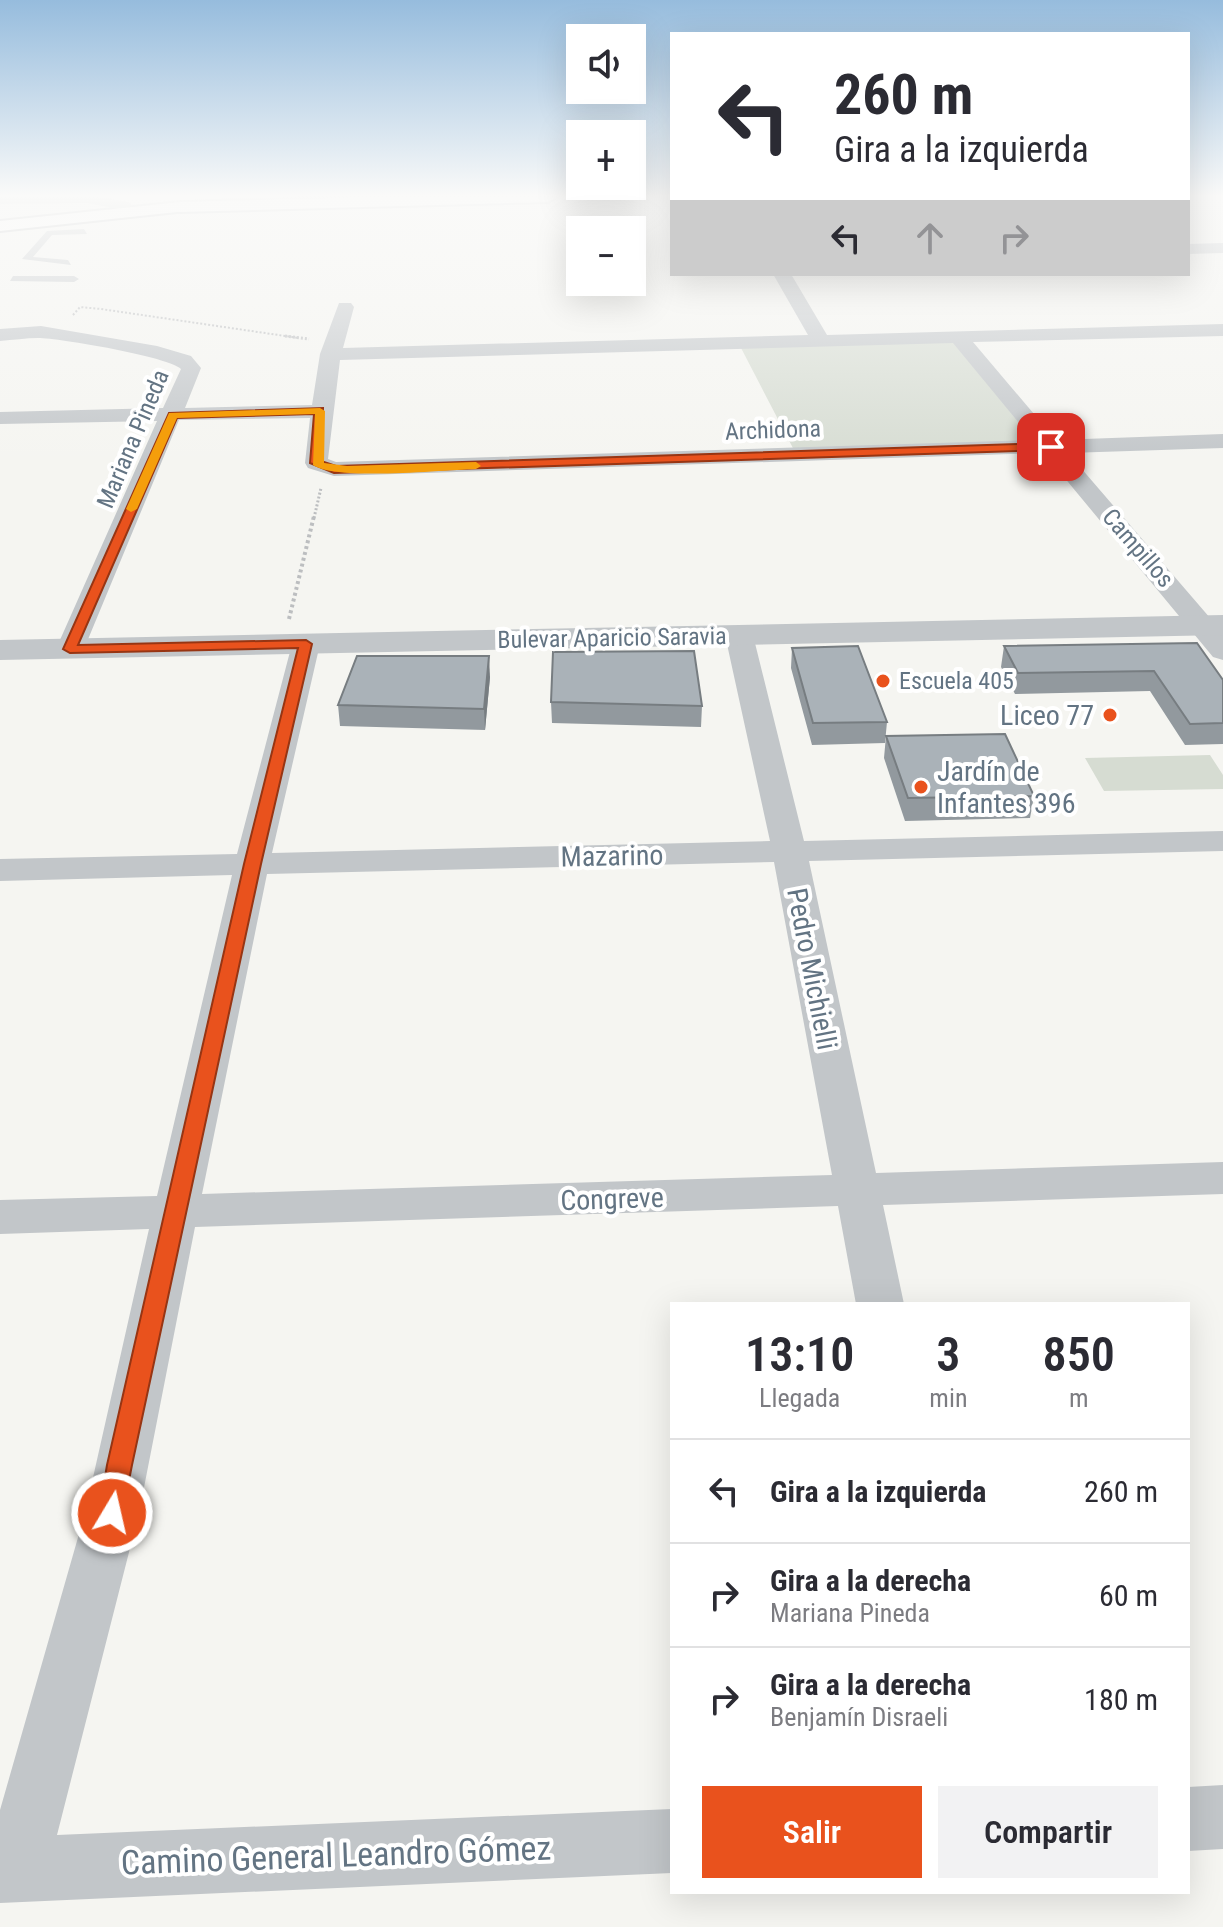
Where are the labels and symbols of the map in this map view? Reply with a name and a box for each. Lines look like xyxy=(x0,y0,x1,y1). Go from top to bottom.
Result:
street label: Mariana Pineda xyxy=(91,366,175,512)
pin xyxy=(1017,413,1085,481)
street label: Archidona xyxy=(724,414,822,446)
street label: Campillos xyxy=(1096,503,1180,593)
street label: Bulevar Aparicio Saravia xyxy=(497,622,727,654)
place label: Escuela 405 xyxy=(899,667,1014,695)
marker: Escuela 405 xyxy=(874,672,892,690)
place label: Liceo 77 xyxy=(1000,699,1094,732)
marker: Liceo 77 xyxy=(1101,706,1119,724)
place label: Jardín de Infantes 396 xyxy=(937,755,1075,820)
marker: Jardín de Infantes 396 xyxy=(912,778,930,796)
street label: Mazarino xyxy=(560,839,664,873)
street label: Pedro Michielli xyxy=(780,885,844,1053)
street label: Congreve xyxy=(560,1181,664,1217)
position arrow xyxy=(70,1471,154,1555)
street label: Camino General Leandro Gómez xyxy=(120,1827,552,1883)

